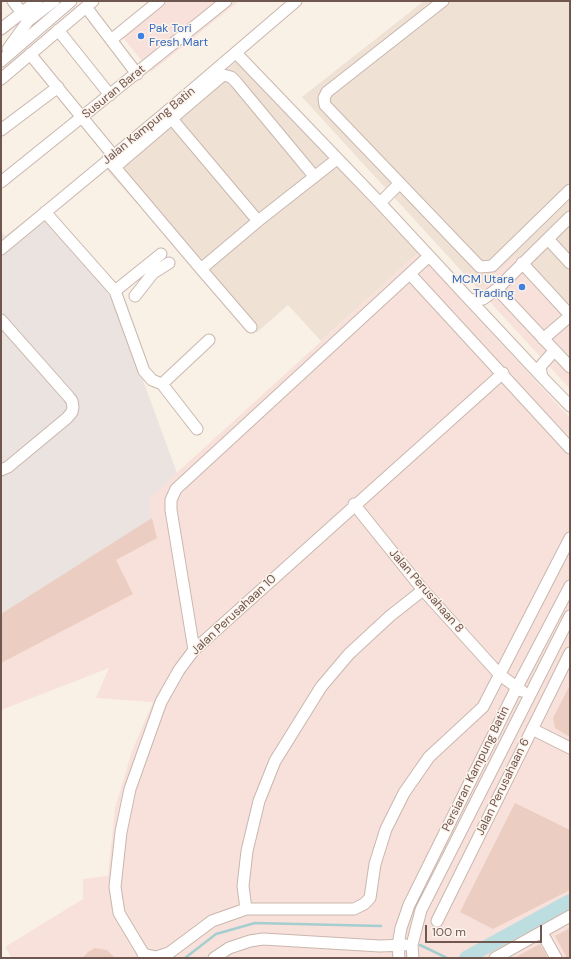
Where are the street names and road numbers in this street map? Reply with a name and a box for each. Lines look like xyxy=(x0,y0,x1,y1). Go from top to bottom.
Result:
street label: Susuran Barat xyxy=(80,62,148,122)
street label: Jalan Kampung Batin xyxy=(100,84,198,168)
street label: Jalan Perusahaan 8 xyxy=(386,546,466,636)
street label: Jalan Perusahaan 10 xyxy=(188,572,280,658)
street label: Persiaran Kampung Batin xyxy=(439,704,513,834)
street label: Jalan Perusahaan 6 xyxy=(473,736,533,838)

